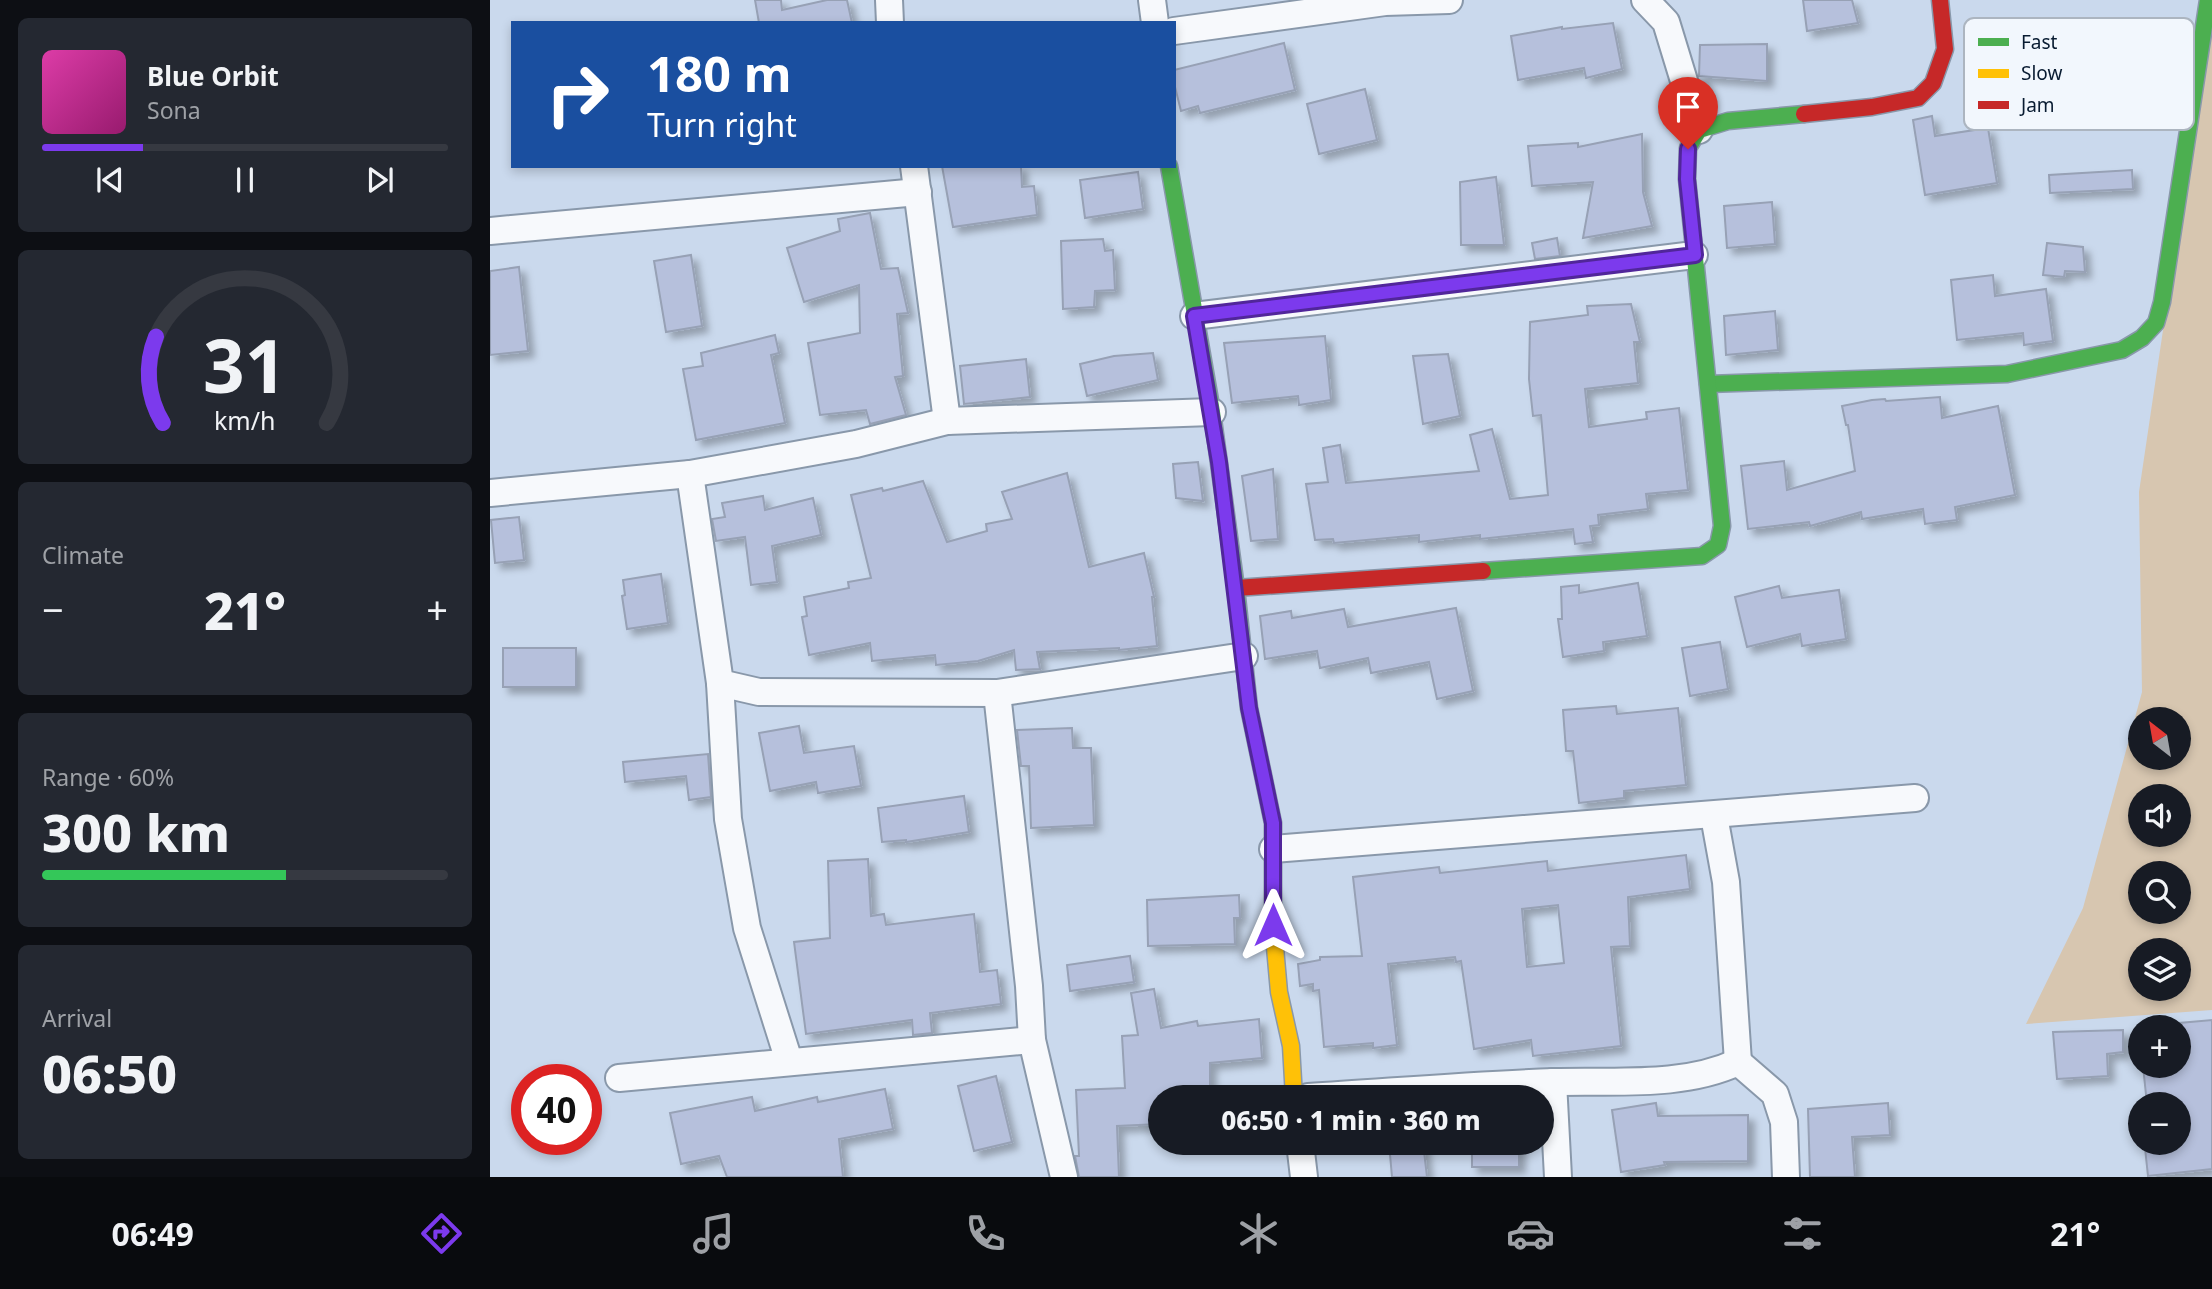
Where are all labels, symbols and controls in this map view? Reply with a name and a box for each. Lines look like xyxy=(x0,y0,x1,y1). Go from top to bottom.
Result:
legend xyxy=(1964,18,2194,130)
text: Fast xyxy=(2021,29,2058,55)
text: 180 m xyxy=(647,40,792,106)
icon: right xyxy=(532,49,623,140)
text: Blue Orbit xyxy=(147,58,279,94)
text: Slow xyxy=(2021,60,2062,86)
pin xyxy=(1658,77,1718,149)
icon: arrive xyxy=(1669,88,1707,126)
text: Jam xyxy=(2019,92,2055,118)
text: Sona xyxy=(147,94,201,126)
text: Turn right xyxy=(647,103,797,146)
icon: previous xyxy=(91,161,129,199)
icon: pause xyxy=(226,161,264,199)
icon: next xyxy=(361,161,399,199)
text: 31 xyxy=(203,315,287,414)
text: km/h xyxy=(214,402,276,436)
text: Climate xyxy=(42,539,124,571)
text: 21° xyxy=(204,574,286,645)
text: − xyxy=(42,583,64,635)
text: + xyxy=(426,583,448,635)
north arrow xyxy=(2128,707,2191,770)
map controls xyxy=(2128,707,2191,1155)
text: Range · 60% xyxy=(42,761,174,793)
button: sound xyxy=(2128,784,2191,847)
text: 300 km xyxy=(42,796,230,867)
button: search xyxy=(2128,861,2191,924)
position arrow xyxy=(1236,888,1310,962)
button: layers xyxy=(2128,938,2191,1001)
text: Arrival xyxy=(42,1002,112,1034)
button: + xyxy=(2128,1015,2191,1078)
text: 06:50 xyxy=(42,1037,177,1108)
speed limit sign: 40 xyxy=(511,1064,602,1155)
button: − xyxy=(2128,1092,2191,1155)
text: 06:50 · 1 min · 360 m xyxy=(1221,1102,1481,1138)
icon: directions xyxy=(417,1209,466,1258)
icon: music xyxy=(689,1209,738,1258)
icon: phone xyxy=(961,1209,1010,1258)
icon: climate xyxy=(1234,1209,1283,1258)
icon: car xyxy=(1506,1209,1555,1258)
icon: filters xyxy=(1778,1209,1827,1258)
text: 06:49 xyxy=(112,1212,194,1255)
text: 21° xyxy=(2050,1212,2100,1255)

